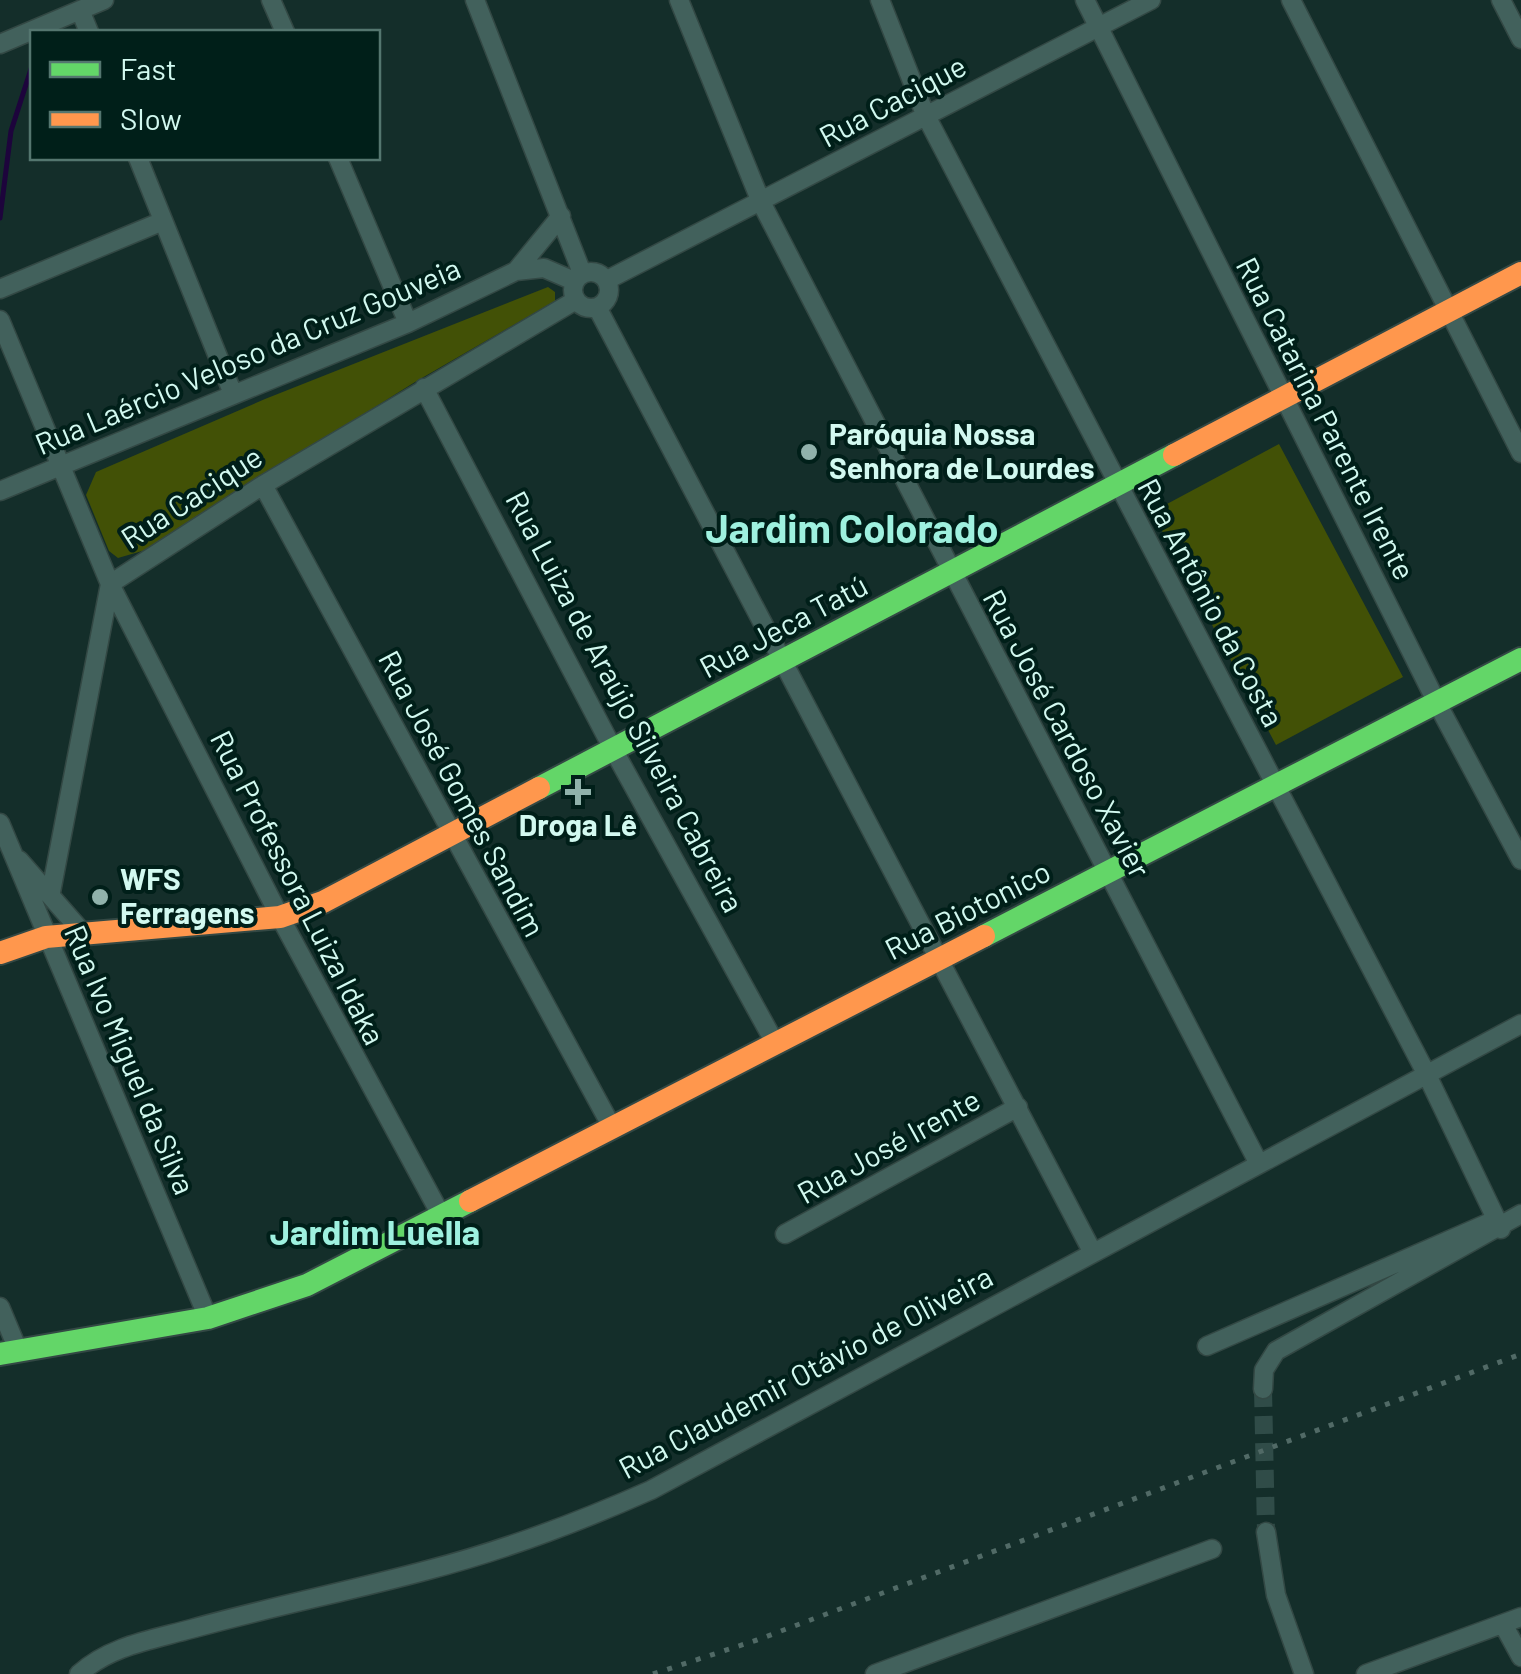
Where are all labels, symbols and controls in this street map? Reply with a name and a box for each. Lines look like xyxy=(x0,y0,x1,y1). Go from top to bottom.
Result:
legend xyxy=(30,30,380,160)
street label: Rua Cacique xyxy=(813,47,972,154)
text: Fast xyxy=(120,50,177,86)
text: Slow xyxy=(120,100,182,136)
street label: Rua Laércio Veloso da Cruz Gouveia xyxy=(29,249,465,461)
street label: Rua Catarina Parente Irente xyxy=(1230,251,1424,585)
place label: Paróquia Nossa Senhora de Lourdes xyxy=(829,415,1095,485)
street label: Rua Cacique xyxy=(114,437,268,555)
marker: Paróquia Nossa Senhora de Lourdes xyxy=(798,441,820,463)
street label: Rua Antônio da Costa xyxy=(1131,472,1292,732)
street label: Rua Luiza de Araújo Silveira Cabreira xyxy=(499,484,752,918)
district label: Jardim Colorado xyxy=(705,503,999,551)
street label: Rua Jeca Tatú xyxy=(693,566,873,685)
street label: Rua José Cardoso Xavier xyxy=(977,583,1159,883)
street label: Rua José Gomes Sandim xyxy=(372,644,554,942)
street label: Rua Professora Luiza Idaka xyxy=(204,724,394,1050)
marker: Droga Lê xyxy=(567,781,589,803)
place label: Droga Lê xyxy=(519,806,637,842)
street label: Rua Biotonico xyxy=(878,852,1056,966)
place label: WFS Ferragens xyxy=(120,860,255,930)
marker: WFS Ferragens xyxy=(89,886,111,908)
street label: Rua Ivo Miguel da Silva xyxy=(58,919,204,1199)
street label: Rua José Irente xyxy=(791,1080,986,1210)
district label: Jardim Luella xyxy=(270,1210,480,1252)
street label: Rua Claudemir Otávio de Oliveira xyxy=(612,1257,998,1485)

